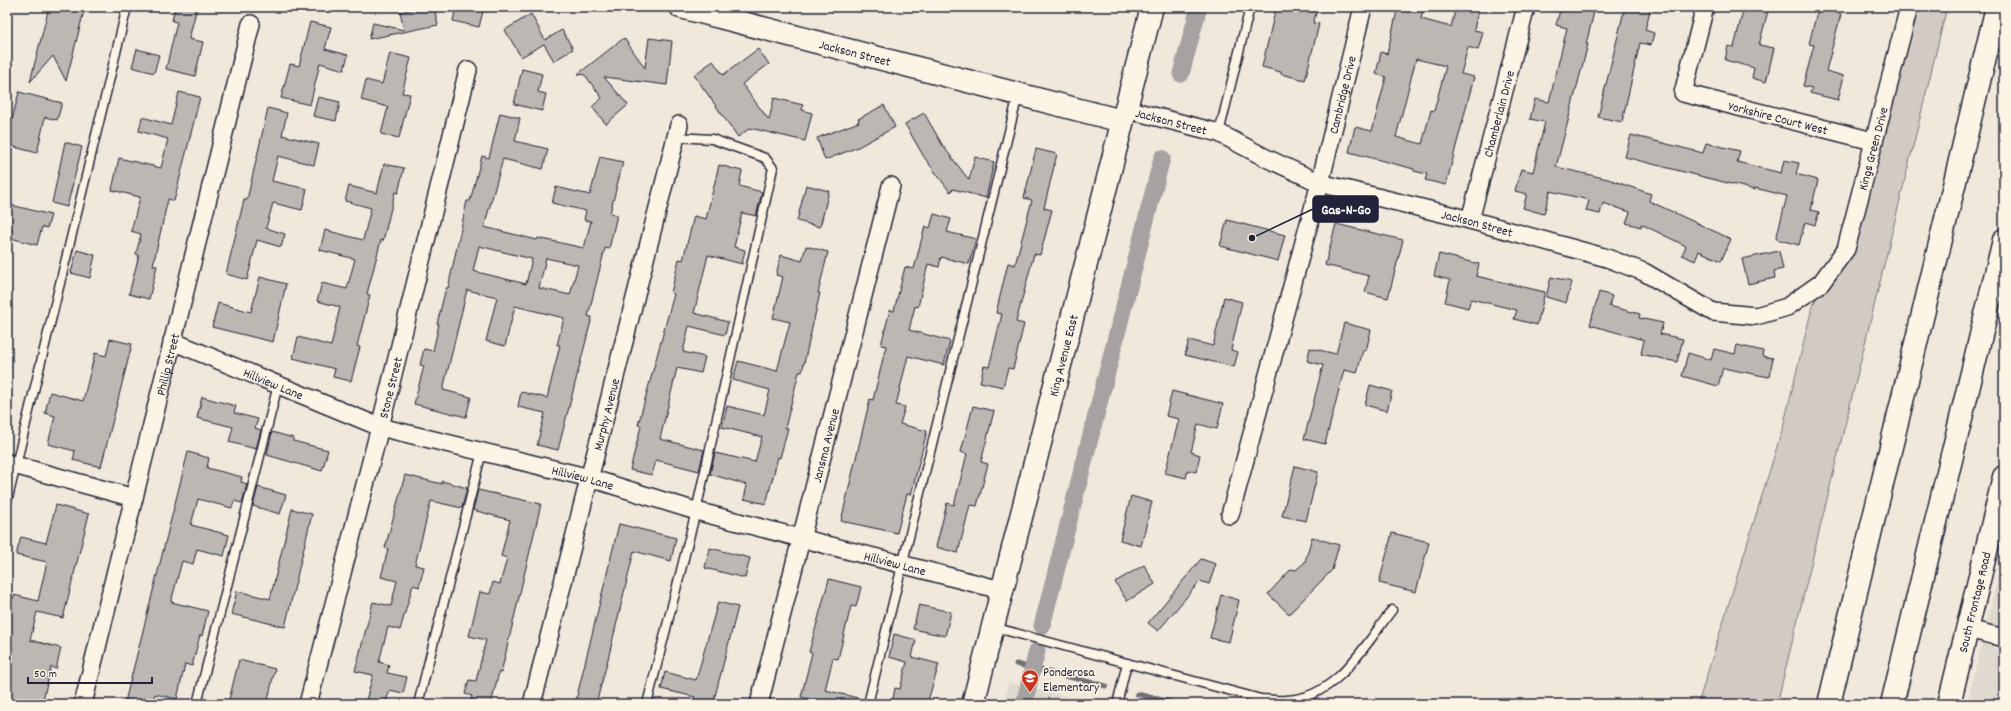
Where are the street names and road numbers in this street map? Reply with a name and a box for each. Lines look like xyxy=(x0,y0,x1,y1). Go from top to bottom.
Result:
street label: Jackson Street xyxy=(817,36,893,73)
street label: Cambridge Drive xyxy=(1325,54,1363,136)
street label: Chamberlain Drive xyxy=(1480,68,1521,160)
street label: Yorkshire Court West xyxy=(1726,98,1830,141)
street label: Jackson Street xyxy=(1133,105,1209,142)
street label: Kings Green Drive xyxy=(1855,105,1895,193)
street label: Jackson Street xyxy=(1439,206,1515,243)
street label: King Avenue East xyxy=(1045,313,1085,399)
street label: Phillip Street xyxy=(153,332,186,398)
street label: Stone Street xyxy=(375,355,409,421)
street label: Hillview Lane xyxy=(240,364,306,406)
street label: Murphy Avenue xyxy=(590,376,626,453)
street label: Jansma Avenue xyxy=(809,406,846,485)
street label: Hillview Lane xyxy=(549,462,616,497)
street label: Hillview Lane xyxy=(862,548,928,582)
street label: South Frontage Road xyxy=(1955,550,1998,655)

